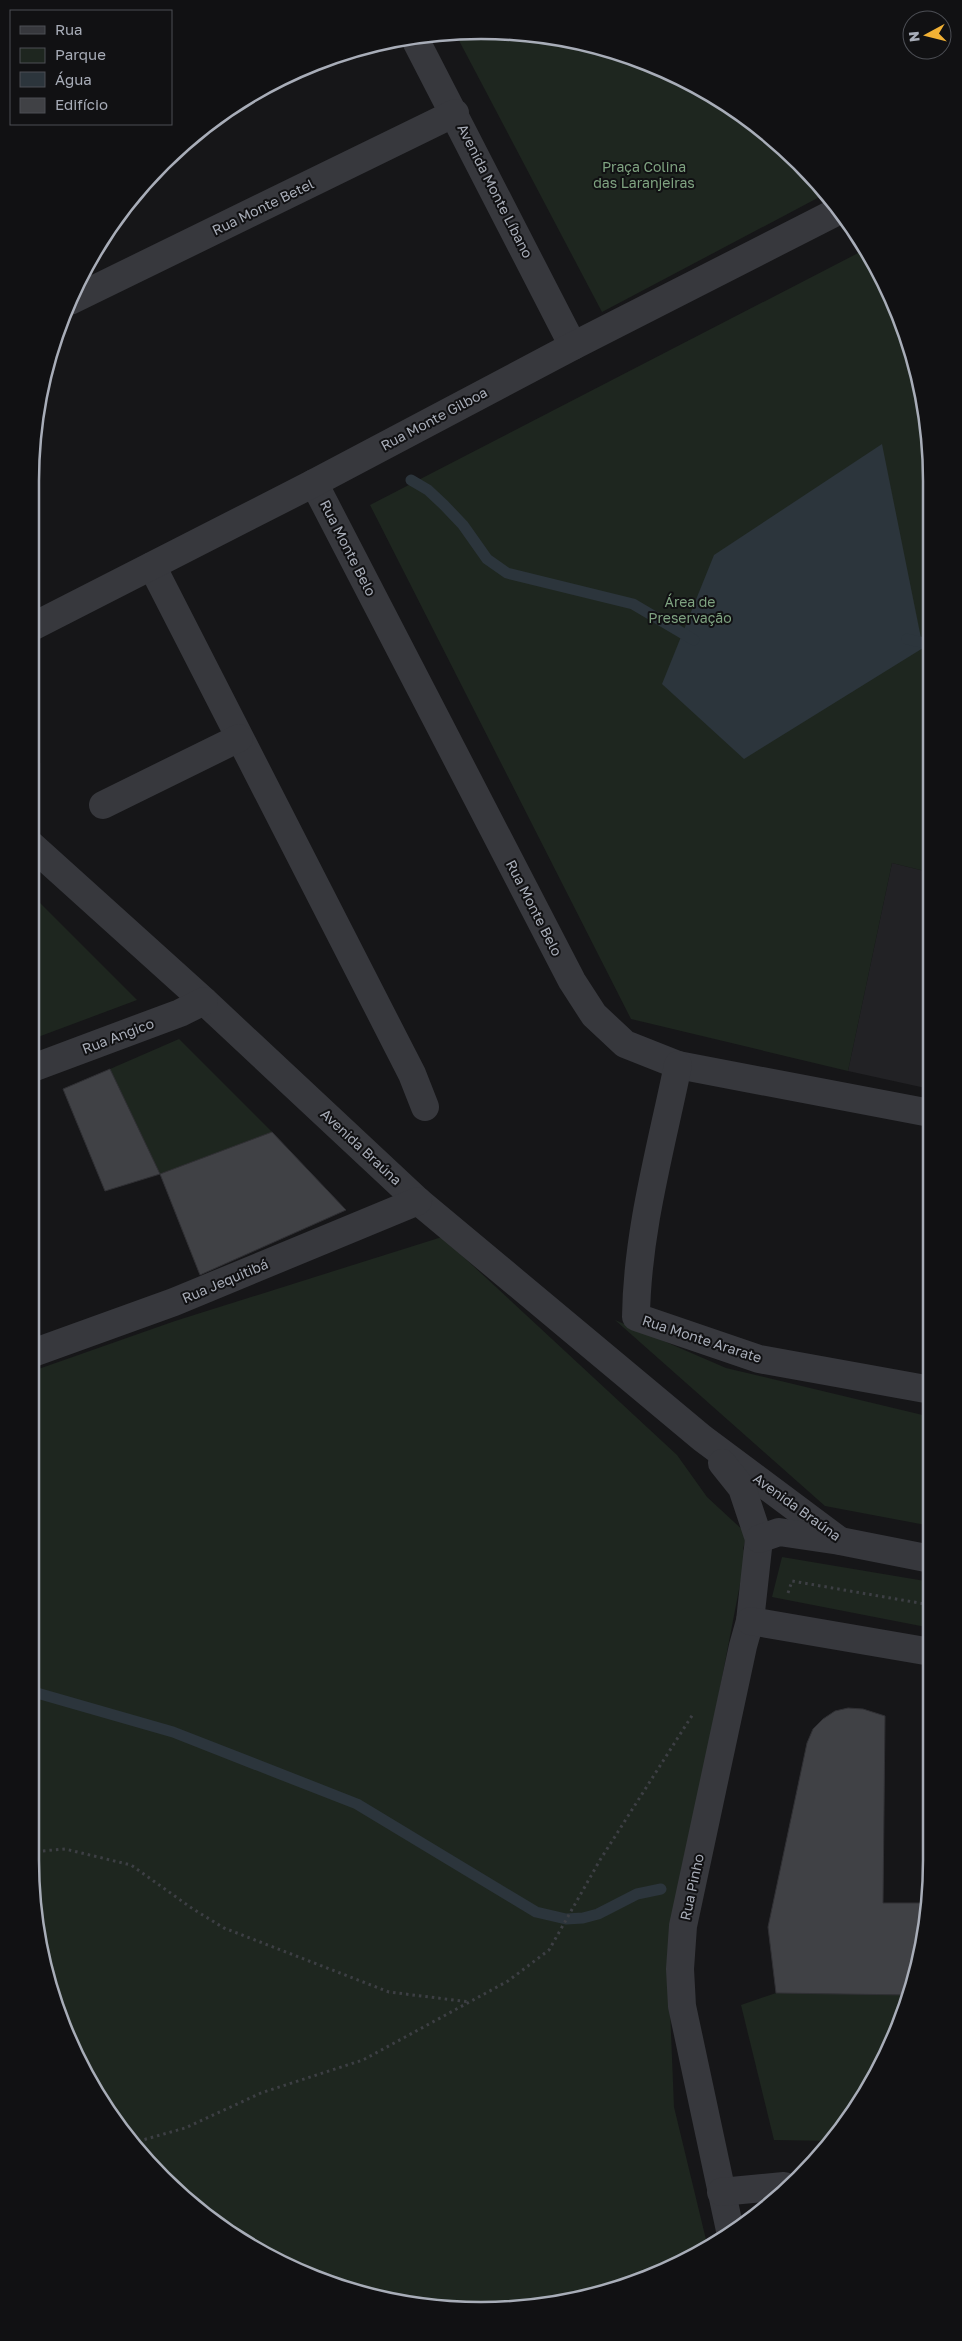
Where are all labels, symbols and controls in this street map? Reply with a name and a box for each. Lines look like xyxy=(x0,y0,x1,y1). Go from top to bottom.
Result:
legend xyxy=(10,10,172,125)
north arrow xyxy=(902,10,952,60)
text: Rua xyxy=(55,20,82,38)
text: N xyxy=(905,30,923,43)
text: Parque xyxy=(55,45,106,63)
text: Água xyxy=(55,70,92,88)
text: Edifício xyxy=(55,95,108,113)
street label: Avenida Monte Líbano xyxy=(454,121,537,261)
park label: Praça Colina das Laranjeiras xyxy=(593,158,695,191)
street label: Rua Monte Betel xyxy=(209,175,316,239)
street label: Rua Monte Gilboa xyxy=(378,383,490,454)
street label: Rua Monte Belo xyxy=(317,497,380,599)
park label: Área de Preservação xyxy=(648,593,732,626)
street label: Rua Monte Belo xyxy=(503,857,566,959)
street label: Rua Angico xyxy=(80,1014,156,1057)
street label: Avenida Braúna xyxy=(317,1105,405,1188)
street label: Rua Jequitibá xyxy=(179,1255,270,1306)
street label: Rua Monte Ararate xyxy=(640,1311,764,1366)
street label: Avenida Braúna xyxy=(750,1469,844,1544)
street label: Rua Pinho xyxy=(676,1852,707,1922)

